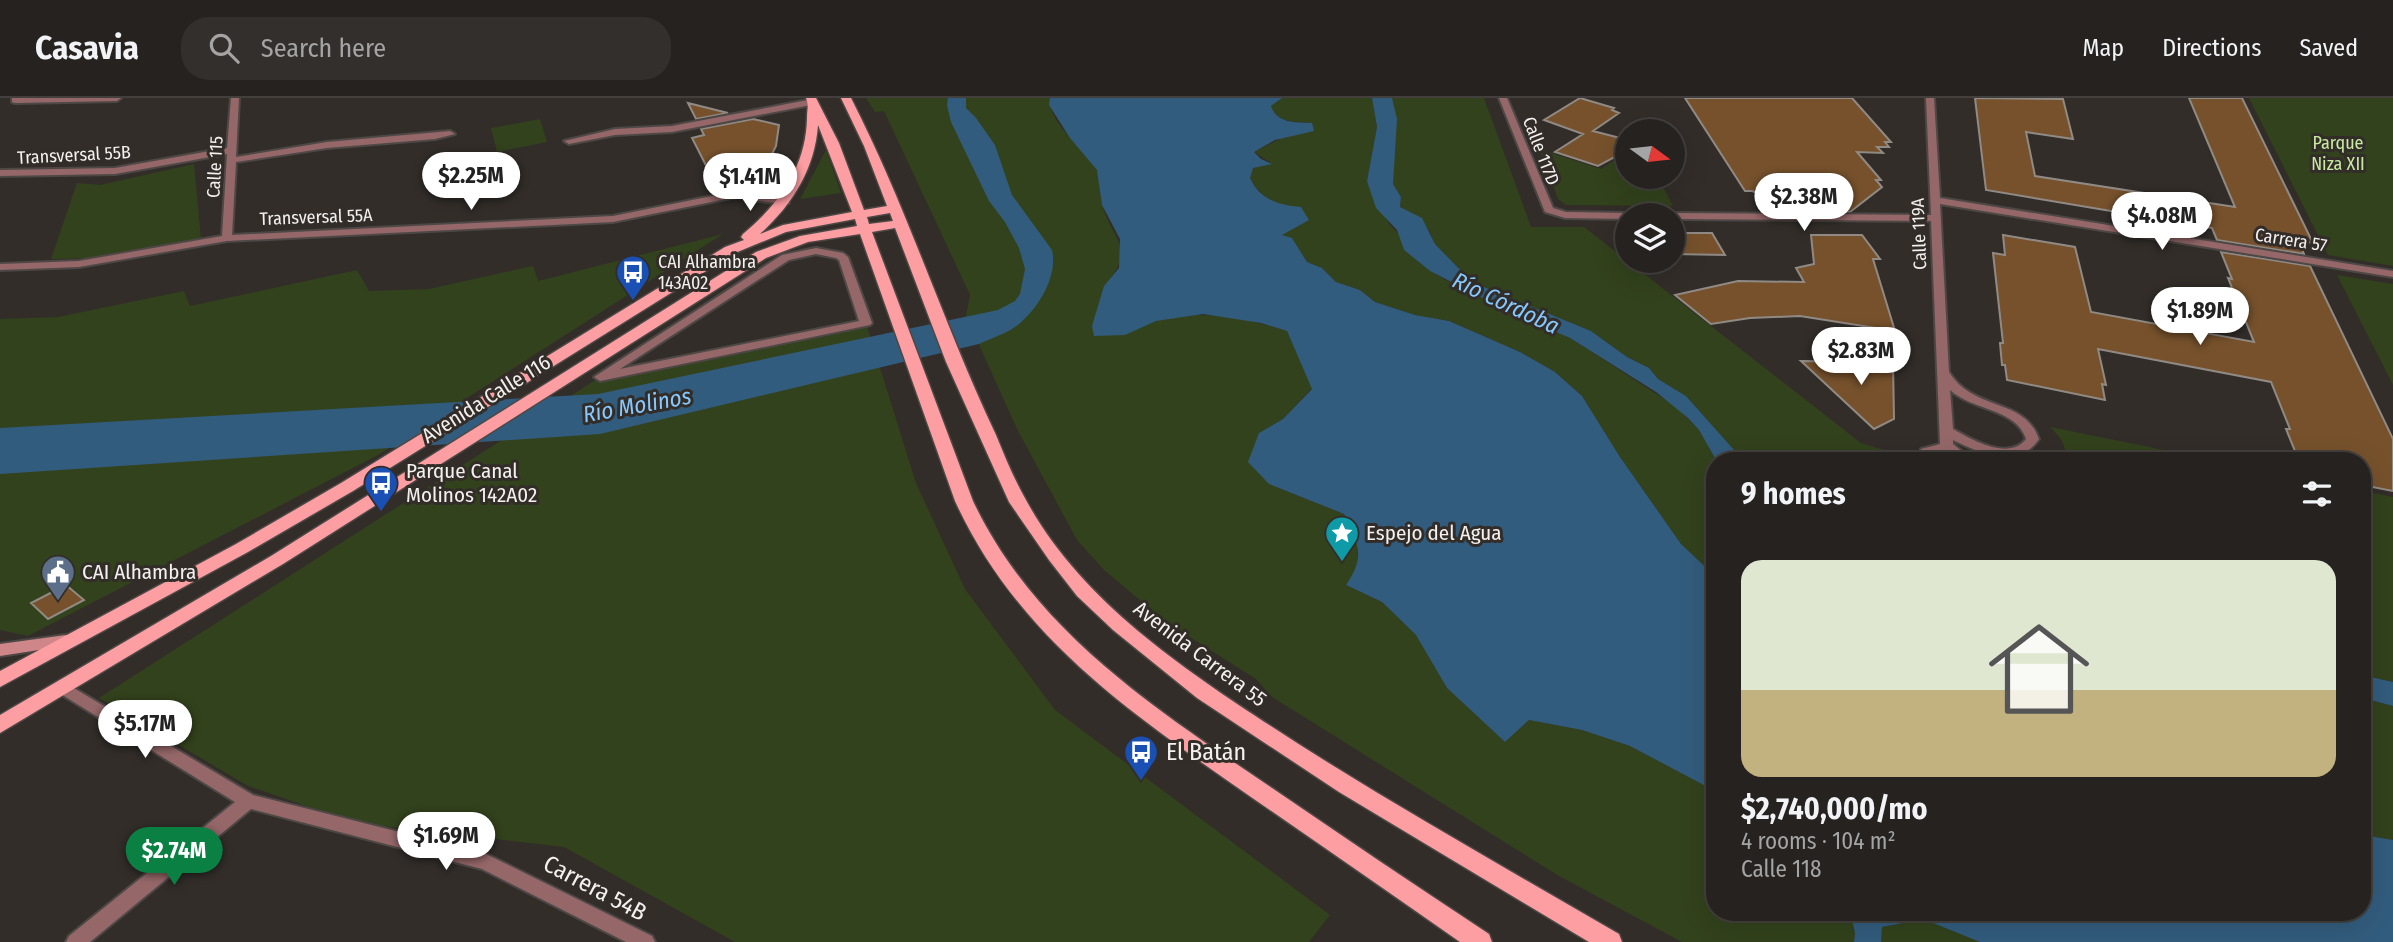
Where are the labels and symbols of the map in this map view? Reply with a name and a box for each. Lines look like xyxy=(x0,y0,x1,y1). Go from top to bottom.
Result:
street label: Calle 117D xyxy=(1518,114,1564,188)
north arrow xyxy=(1615,119,1685,189)
park label: Parque Niza XII xyxy=(2311,132,2365,175)
street label: Calle 115 xyxy=(202,135,228,199)
street label: Transversal 55B xyxy=(17,141,131,169)
pin: $2.25M xyxy=(414,152,528,212)
pin: $1.41M xyxy=(693,153,807,213)
pin: $2.38M xyxy=(1747,174,1861,233)
pin: $4.08M xyxy=(2105,192,2219,252)
street label: Calle 119A xyxy=(1907,197,1931,270)
street label: Transversal 55A xyxy=(259,204,373,230)
street label: Carrera 57 xyxy=(2253,223,2329,257)
place label: CAI Alhambra 143A02 xyxy=(658,251,756,294)
bus stop icon: CAI Alhambra 143A02 xyxy=(614,253,652,302)
water label: Río Córdoba xyxy=(1448,266,1564,340)
pin: $1.89M xyxy=(2143,288,2257,347)
pin: $2.83M xyxy=(1804,328,1918,387)
street label: Avenida Calle 116 xyxy=(417,349,555,449)
water label: Río Molinos xyxy=(581,382,694,428)
place label: Parque Canal Molinos 142A02 xyxy=(406,458,537,508)
bus stop icon: Parque Canal Molinos 142A02 xyxy=(362,464,400,513)
place icon: Espejo del Agua xyxy=(1323,514,1361,563)
place label: Espejo del Agua xyxy=(1366,520,1502,546)
public building icon: CAI Alhambra xyxy=(39,553,77,602)
place label: CAI Alhambra xyxy=(82,559,196,585)
street label: Avenida Carrera 55 xyxy=(1128,596,1272,712)
pin: $5.17M xyxy=(88,700,202,760)
bus stop icon: El Batán xyxy=(1122,733,1160,782)
place label: El Batán xyxy=(1166,738,1246,766)
pin: $1.69M xyxy=(389,812,503,872)
pin: $2.74M xyxy=(117,828,231,887)
street label: Carrera 54B xyxy=(539,849,651,927)

